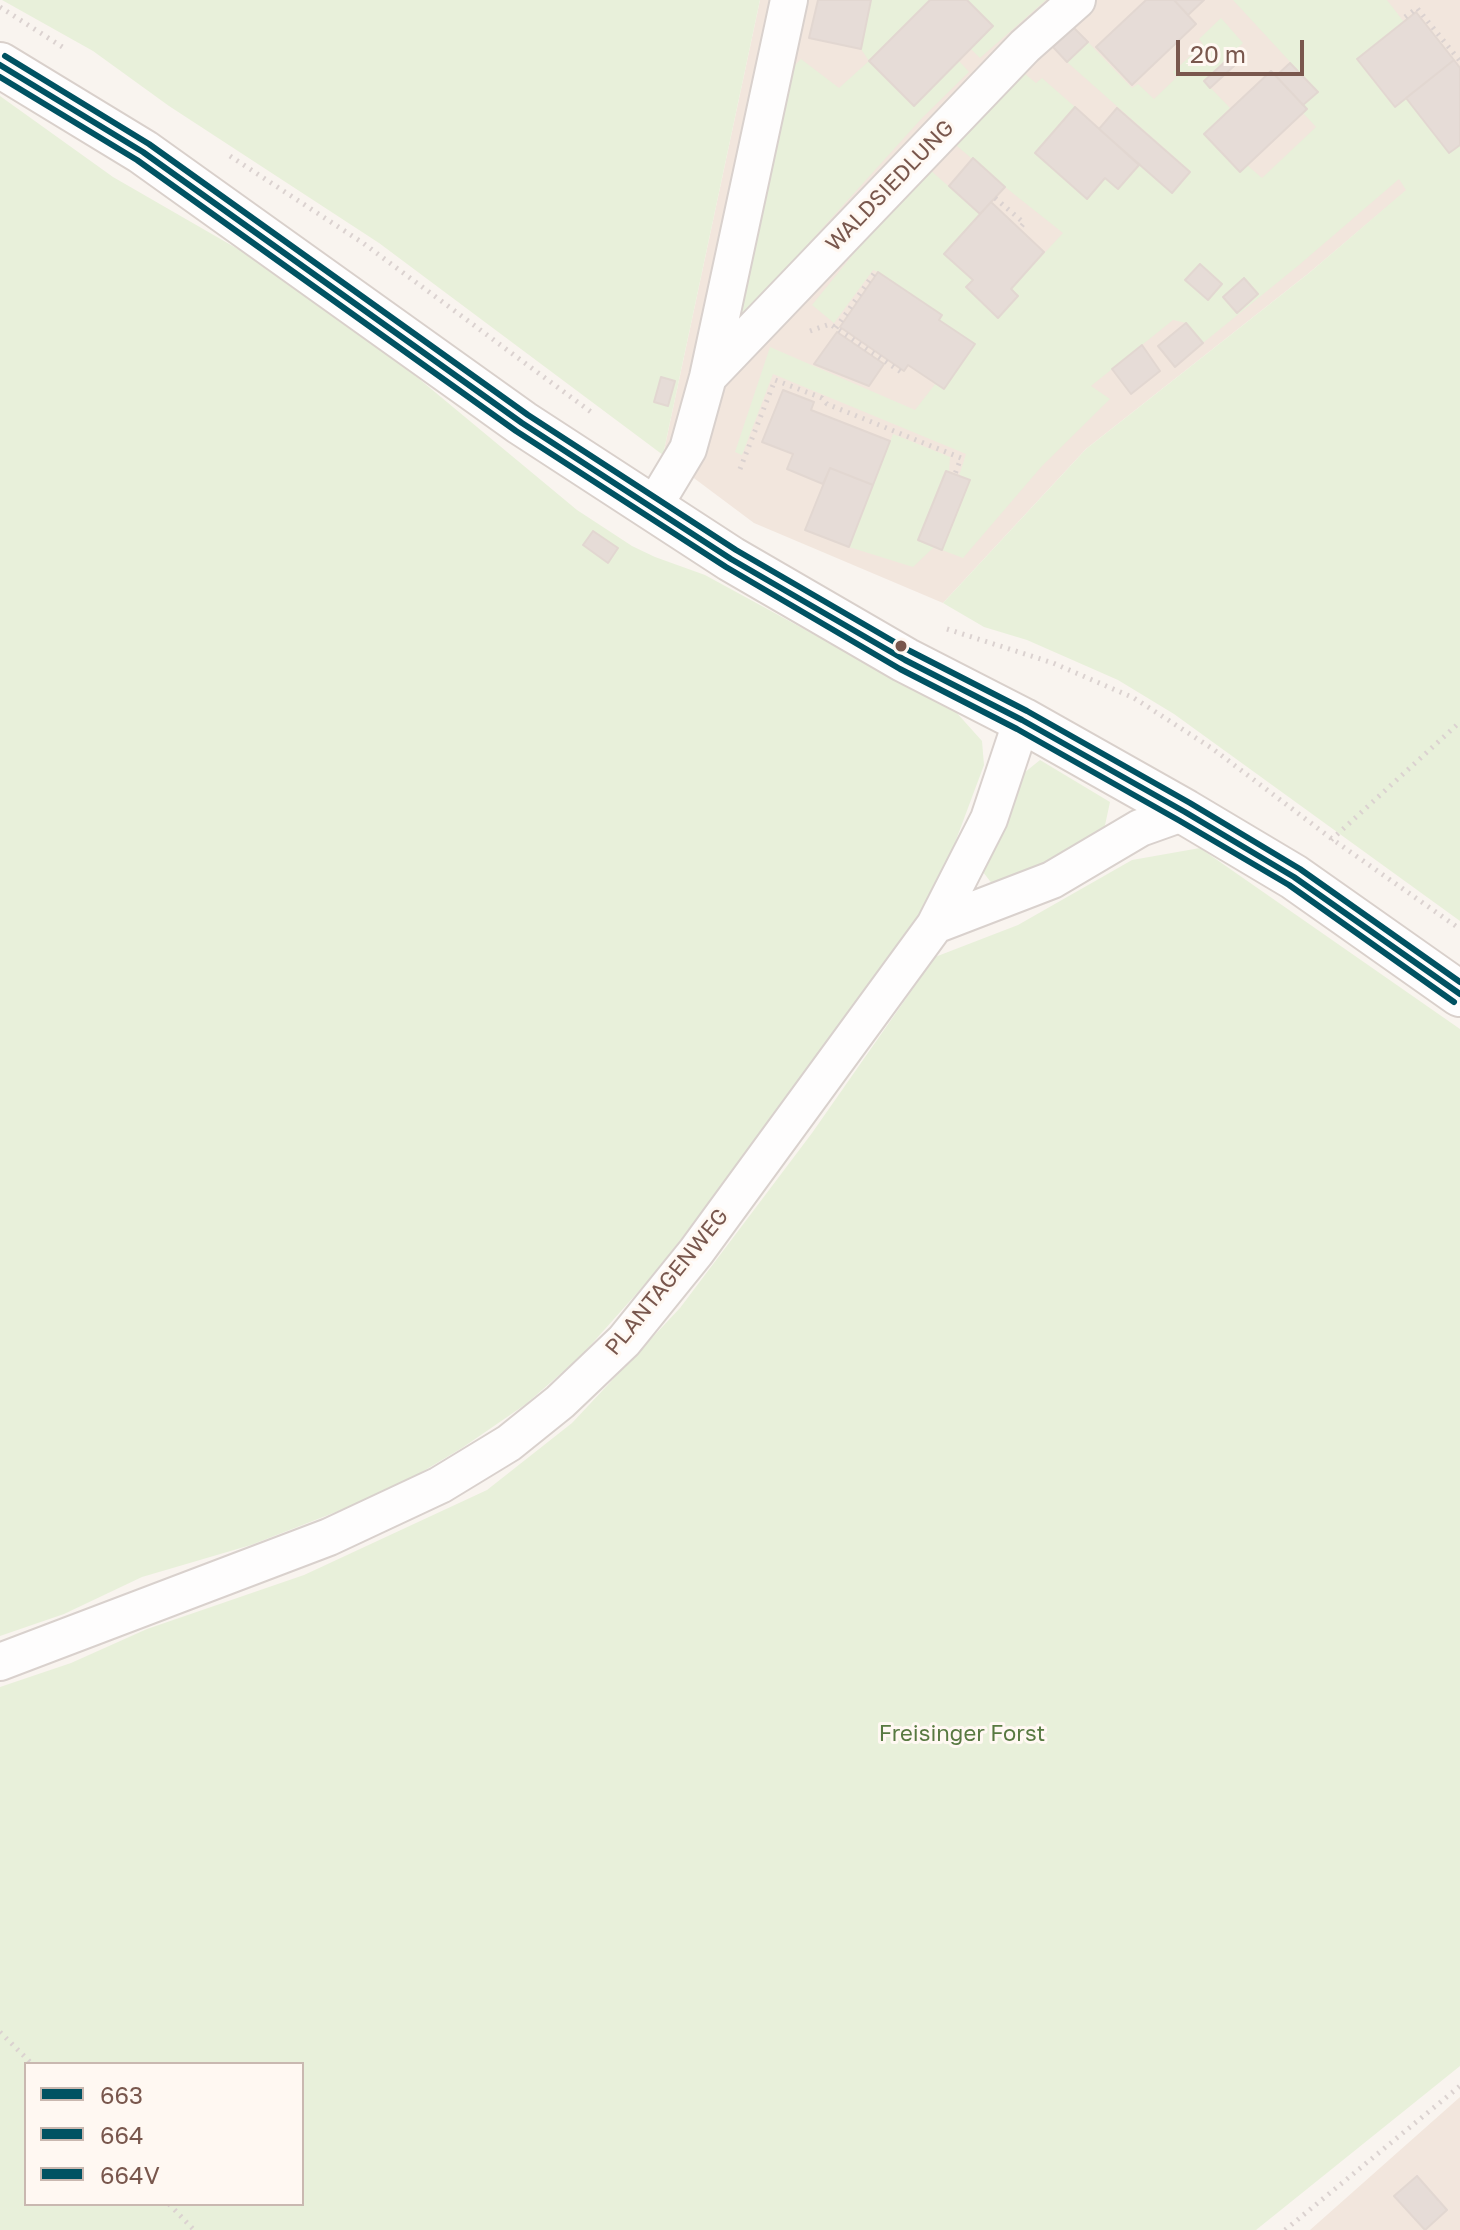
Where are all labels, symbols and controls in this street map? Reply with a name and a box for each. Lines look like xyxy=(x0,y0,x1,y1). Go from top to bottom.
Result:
scale bar xyxy=(1180,24,1308,74)
text: 20 m xyxy=(1190,39,1246,68)
street label: WALDSIEDLUNG xyxy=(821,115,959,257)
unlabelled marker xyxy=(893,638,909,654)
street label: PLANTAGENWEG xyxy=(600,1203,734,1361)
park label: Freisinger Forst xyxy=(879,1721,1045,1747)
legend xyxy=(24,2062,304,2206)
text: 663 xyxy=(100,2080,143,2109)
text: 664 xyxy=(100,2120,144,2149)
text: 664V xyxy=(100,2160,160,2189)

